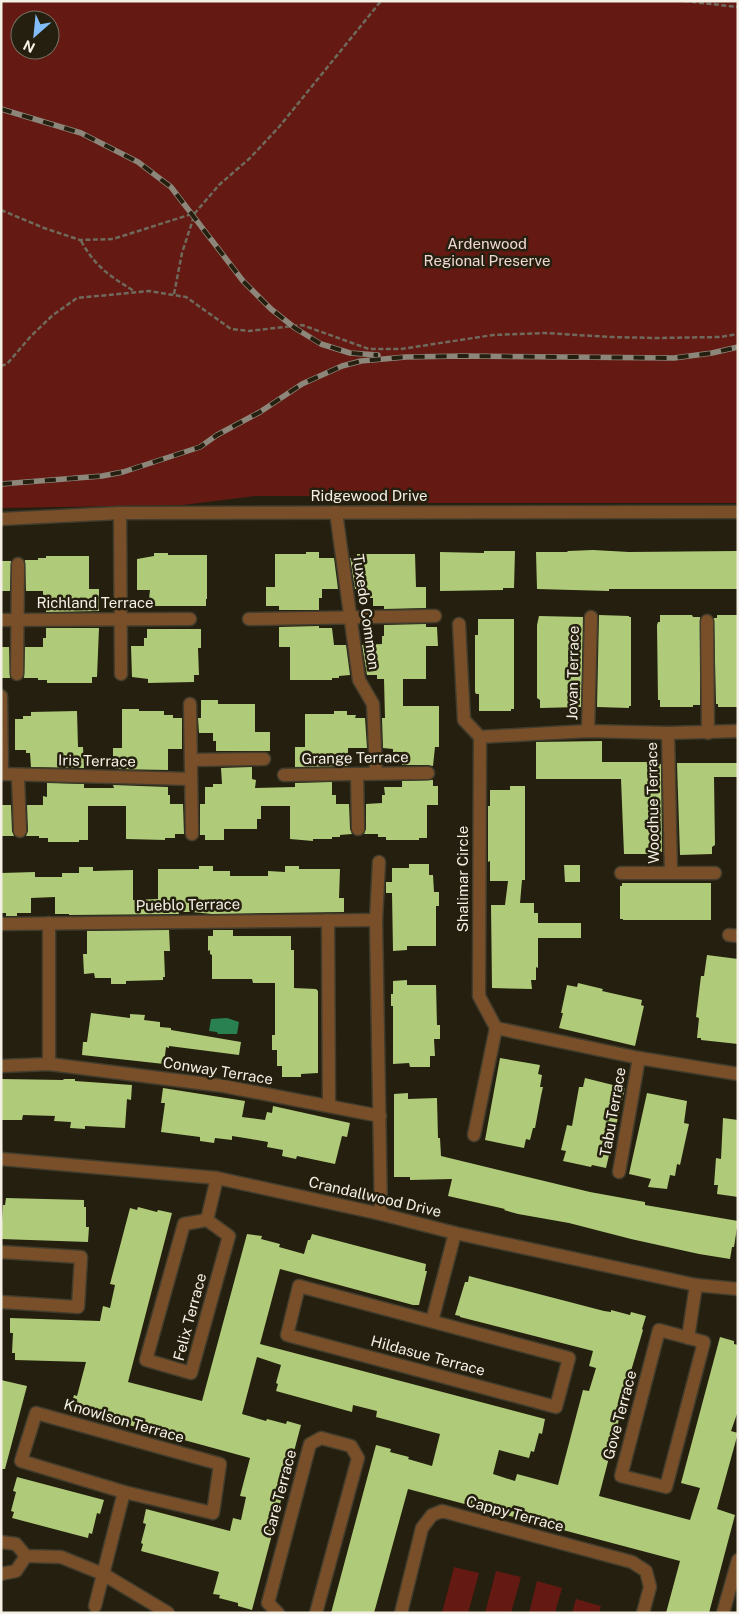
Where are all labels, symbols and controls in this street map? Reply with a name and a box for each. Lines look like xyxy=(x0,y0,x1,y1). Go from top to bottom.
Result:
north arrow xyxy=(10,10,60,60)
text: N xyxy=(21,37,38,56)
park label: Ardenwood Regional Preserve xyxy=(424,235,550,269)
street label: Ridgewood Drive xyxy=(310,487,428,504)
street label: Tuxedo Common xyxy=(350,553,383,671)
street label: Richland Terrace xyxy=(36,594,154,611)
street label: Jovan Terrace xyxy=(563,625,582,721)
street label: Woodhue Terrace xyxy=(643,742,662,864)
street label: Grange Terrace xyxy=(301,748,409,767)
street label: Iris Terrace xyxy=(58,751,136,770)
street label: Shalimar Circle xyxy=(454,826,471,932)
street label: Pueblo Terrace xyxy=(136,895,240,914)
street label: Conway Terrace xyxy=(162,1053,274,1088)
street label: Tabu Terrace xyxy=(596,1066,629,1158)
street label: Crandallwood Drive xyxy=(307,1173,443,1220)
street label: Felix Terrace xyxy=(170,1271,209,1363)
street label: Hildasue Terrace xyxy=(369,1332,487,1379)
street label: Gove Terrace xyxy=(599,1368,640,1461)
street label: Knowlson Terrace xyxy=(62,1395,186,1446)
street label: Care Terrace xyxy=(260,1448,299,1538)
street label: Cappy Terrace xyxy=(464,1492,566,1535)

